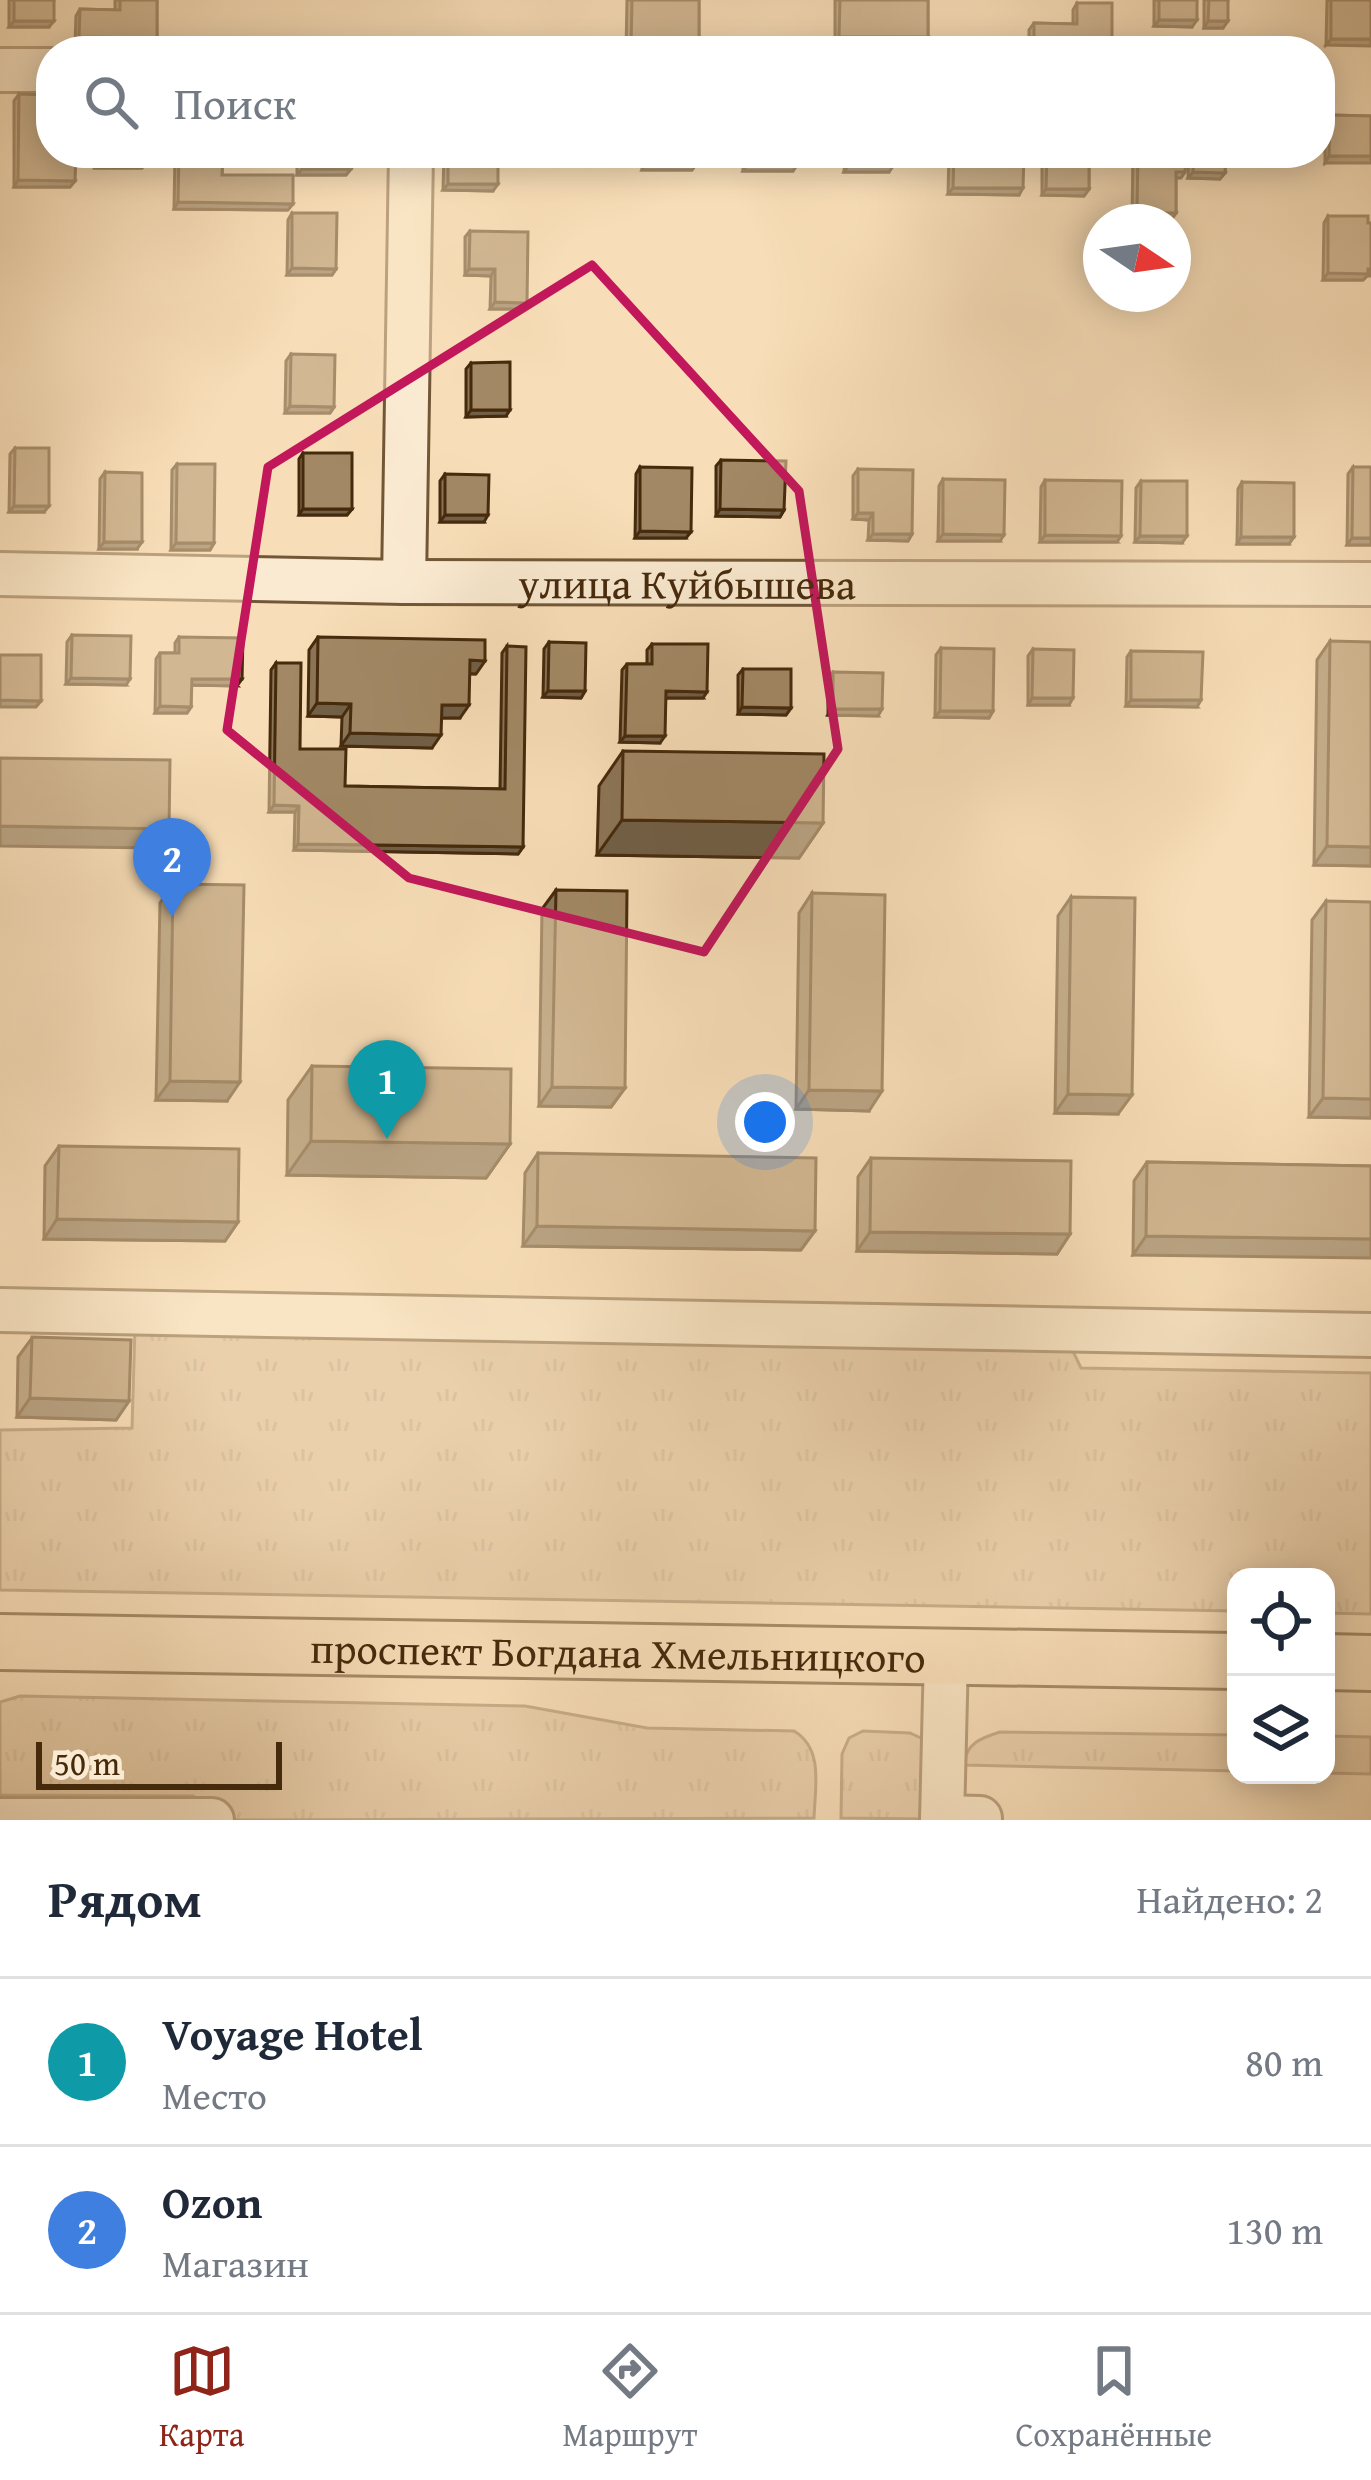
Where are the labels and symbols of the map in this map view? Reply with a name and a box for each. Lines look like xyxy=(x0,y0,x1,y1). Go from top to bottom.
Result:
north arrow xyxy=(1083,204,1191,312)
street label: улица Куйбышева xyxy=(517,552,856,613)
pin: 2 xyxy=(133,818,211,917)
pin: 1 xyxy=(348,1040,426,1139)
your location xyxy=(735,1092,795,1152)
street label: проспект Богдана Хмельницкого xyxy=(310,1616,926,1687)
scale bar xyxy=(36,1736,282,1789)

